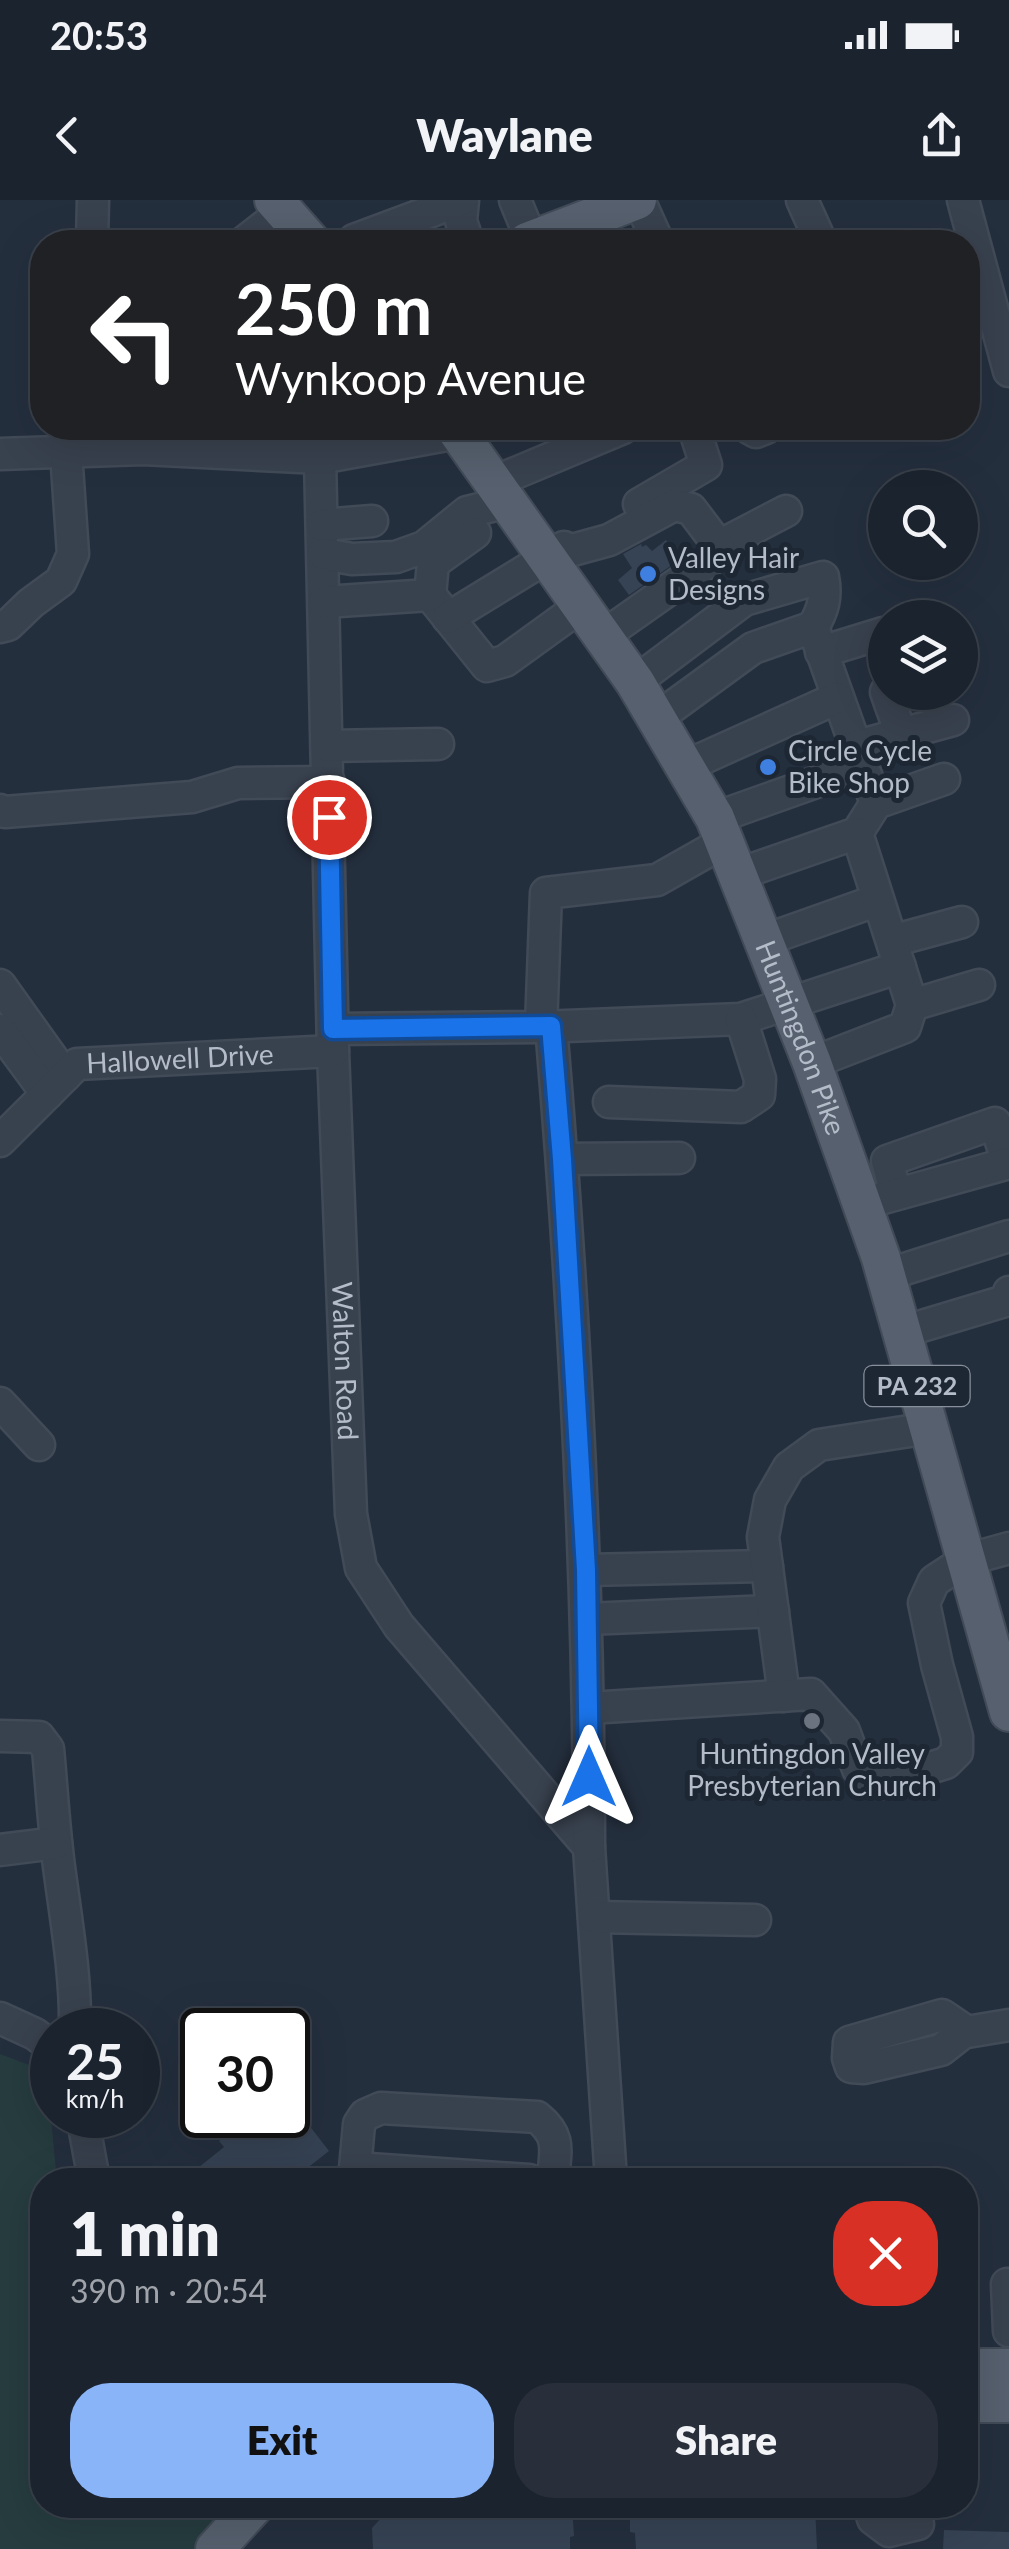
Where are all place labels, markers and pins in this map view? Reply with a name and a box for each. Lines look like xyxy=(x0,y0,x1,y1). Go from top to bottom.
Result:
place label: Valley Hair Designs xyxy=(668,540,799,606)
marker: Valley Hair Designs xyxy=(637,563,659,585)
place label: Circle Cycle Bike Shop xyxy=(788,733,932,799)
marker: Circle Cycle Bike Shop xyxy=(757,756,779,778)
pin xyxy=(287,775,372,860)
marker: Huntingdon Valley Presbyterian Church xyxy=(801,1710,823,1732)
place label: Huntingdon Valley Presbyterian Church xyxy=(687,1736,937,1802)

